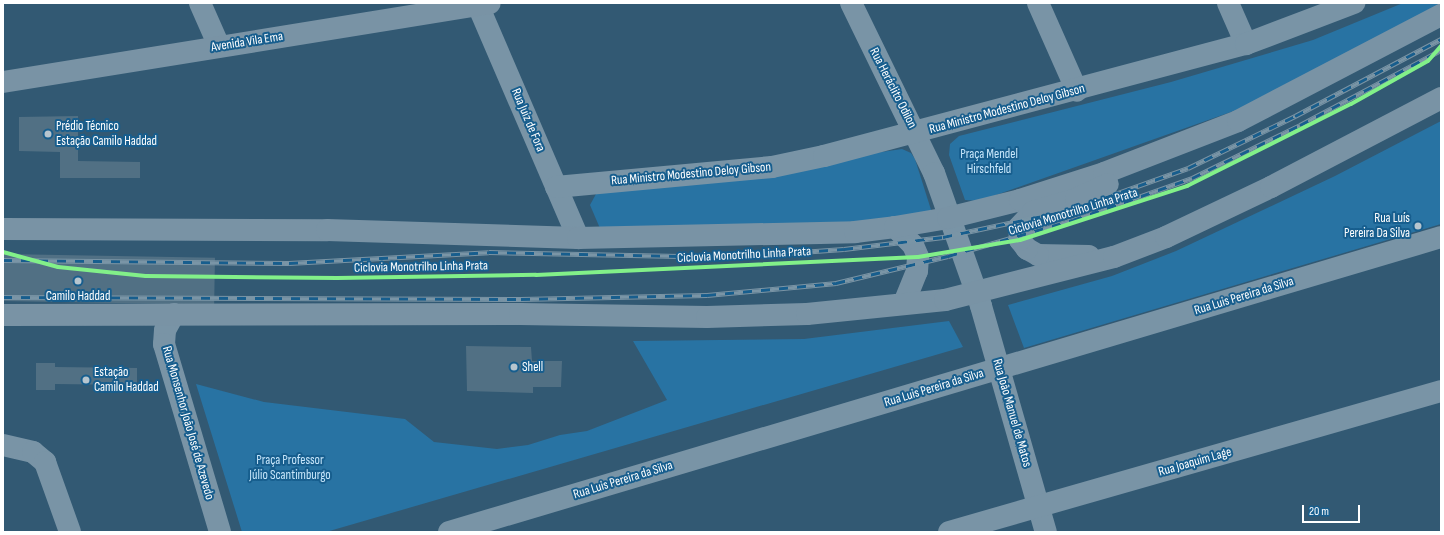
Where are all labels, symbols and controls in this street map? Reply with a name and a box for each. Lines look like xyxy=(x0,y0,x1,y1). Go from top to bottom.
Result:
street label: Avenida Vila Ema xyxy=(210,29,284,55)
street label: Rua Heráclito Odilon xyxy=(866,45,920,131)
street label: Rua Ministro Modestino Deloy Gibson xyxy=(927,81,1087,137)
street label: Rua Juiz de Fora xyxy=(508,86,548,154)
place label: Prédio Técnico Estação Camilo Haddad xyxy=(56,119,157,150)
marker: Prédio Técnico Estação Camilo Haddad xyxy=(43,129,53,139)
park label: Praça Mendel Hirschfeld xyxy=(960,147,1018,178)
street label: Rua Ministro Modestino Deloy Gibson xyxy=(610,159,772,189)
street label: Ciclovia Monotrilho Linha Prata xyxy=(1007,185,1139,239)
place label: Rua Luís Pereira Da Silva xyxy=(1344,211,1410,242)
marker: Rua Luís Pereira Da Silva xyxy=(1413,221,1423,231)
street label: Ciclovia Monotrilho Linha Prata xyxy=(677,244,811,266)
street label: Ciclovia Monotrilho Linha Prata xyxy=(354,258,488,276)
street label: Rua Luis Pereira da Silva xyxy=(1192,273,1296,319)
marker: Camilo Haddad xyxy=(72,275,84,287)
place label: Camilo Haddad xyxy=(46,288,110,304)
street label: Rua Monsenhor João José de Azevedo xyxy=(159,344,217,502)
street label: Rua João Manuel de Matos xyxy=(989,357,1035,469)
place label: Shell xyxy=(522,359,543,375)
marker: Shell xyxy=(509,362,519,372)
place label: Estação Camilo Haddad xyxy=(94,365,159,396)
street label: Rua Luis Pereira da Silva xyxy=(882,365,986,411)
marker: Estação Camilo Haddad xyxy=(81,375,91,385)
street label: Rua Joaquim Lage xyxy=(1157,444,1233,480)
park label: Praça Professor Júlio Scantimburgo xyxy=(249,453,331,484)
street label: Rua Luis Pereira da Silva xyxy=(571,457,675,503)
scale bar xyxy=(1304,497,1362,523)
text: 20 m xyxy=(1309,504,1329,519)

